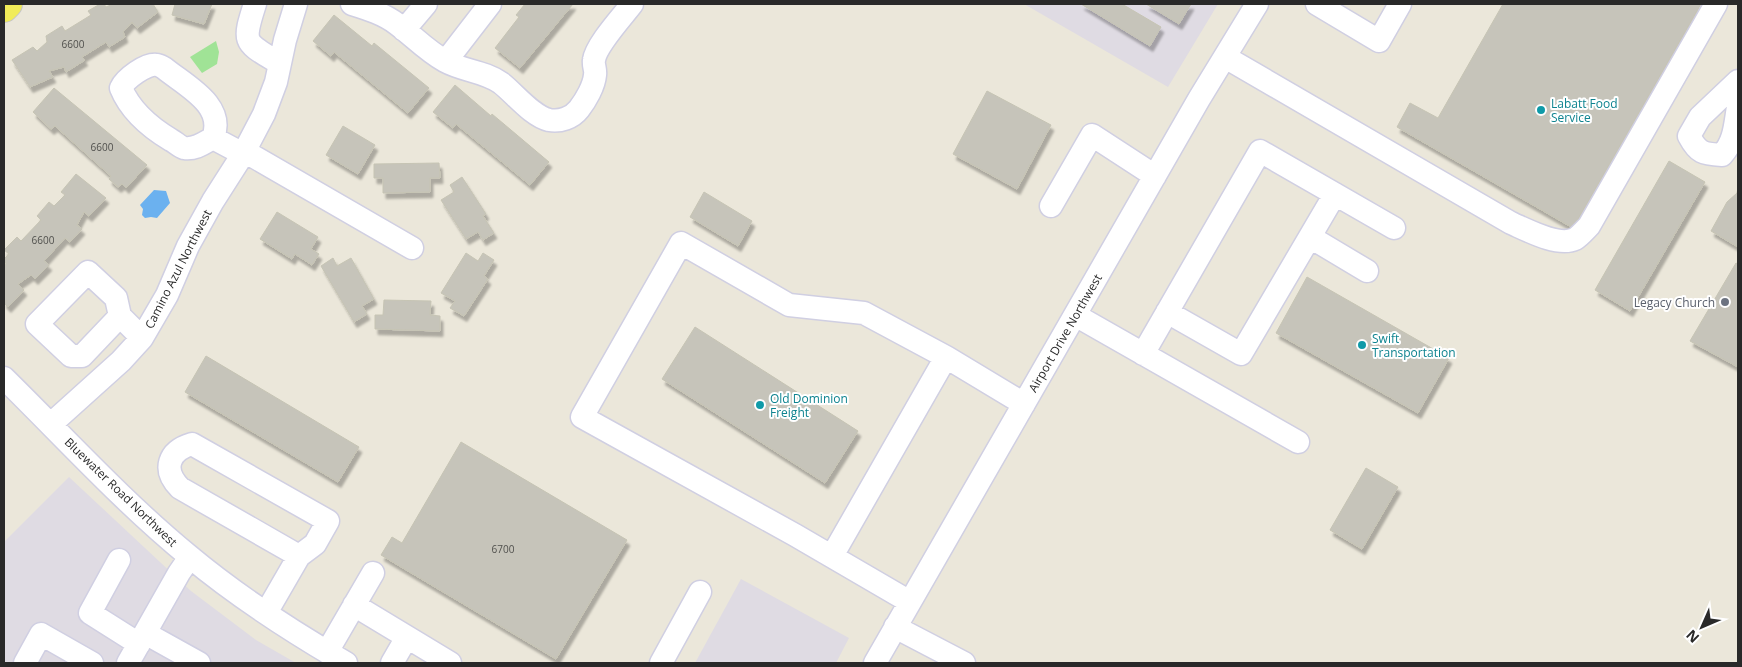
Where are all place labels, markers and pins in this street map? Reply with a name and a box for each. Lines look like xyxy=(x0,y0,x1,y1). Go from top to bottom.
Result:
place label: Labatt Food Service xyxy=(1551,95,1618,126)
marker: Labatt Food Service xyxy=(1535,104,1547,116)
place label: Legacy Church xyxy=(1634,294,1715,311)
marker: Legacy Church xyxy=(1719,296,1731,308)
place label: Swift Transportation xyxy=(1372,330,1456,361)
marker: Swift Transportation xyxy=(1356,339,1368,351)
place label: Old Dominion Freight xyxy=(770,390,848,421)
marker: Old Dominion Freight xyxy=(754,399,766,411)

